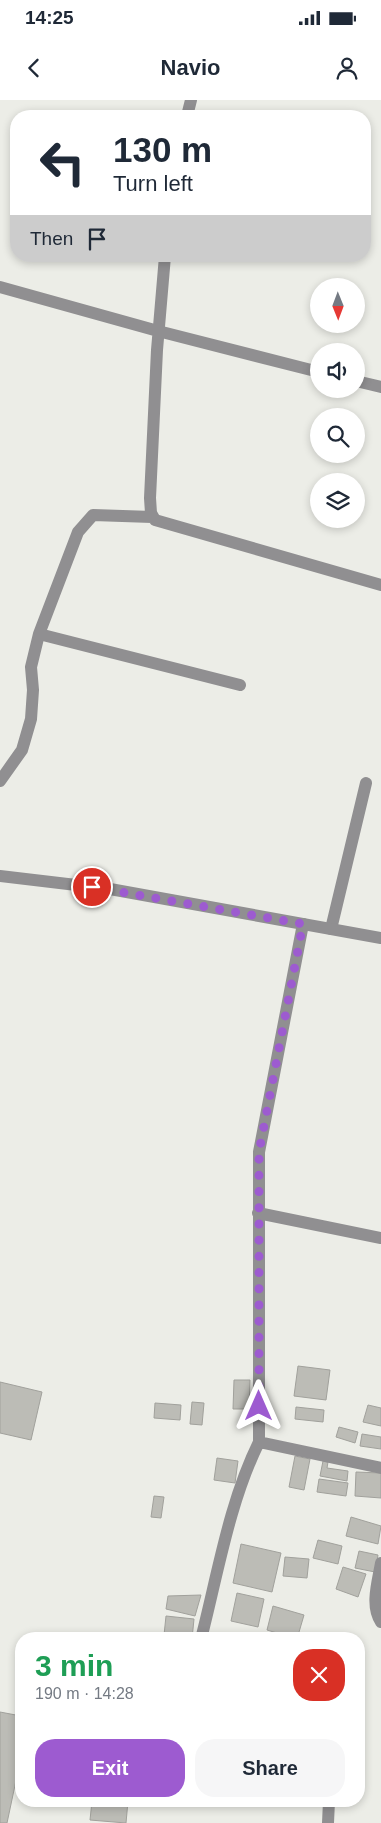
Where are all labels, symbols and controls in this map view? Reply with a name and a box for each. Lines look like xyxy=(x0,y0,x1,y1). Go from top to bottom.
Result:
text: 14:25 xyxy=(25,7,74,28)
icon: back xyxy=(20,54,48,82)
icon: person xyxy=(333,54,361,82)
text: Navio xyxy=(161,55,220,80)
icon: left xyxy=(30,130,95,195)
text: 130 m xyxy=(113,130,212,169)
text: Turn left xyxy=(113,171,193,196)
icon: arrive xyxy=(83,225,111,253)
text: Then xyxy=(30,228,73,249)
north arrow xyxy=(310,278,365,332)
map controls xyxy=(310,278,365,528)
button: sound xyxy=(310,343,365,398)
button: search xyxy=(310,408,365,463)
button: layers xyxy=(310,473,365,528)
pin xyxy=(71,866,113,908)
icon: arrive xyxy=(78,873,106,901)
position arrow xyxy=(232,1379,284,1431)
text: 3 min xyxy=(35,1649,113,1682)
button: close xyxy=(293,1649,345,1701)
text: 190 m · 14:28 xyxy=(35,1685,134,1702)
button: Exit xyxy=(35,1739,185,1797)
button: Share xyxy=(195,1739,345,1797)

